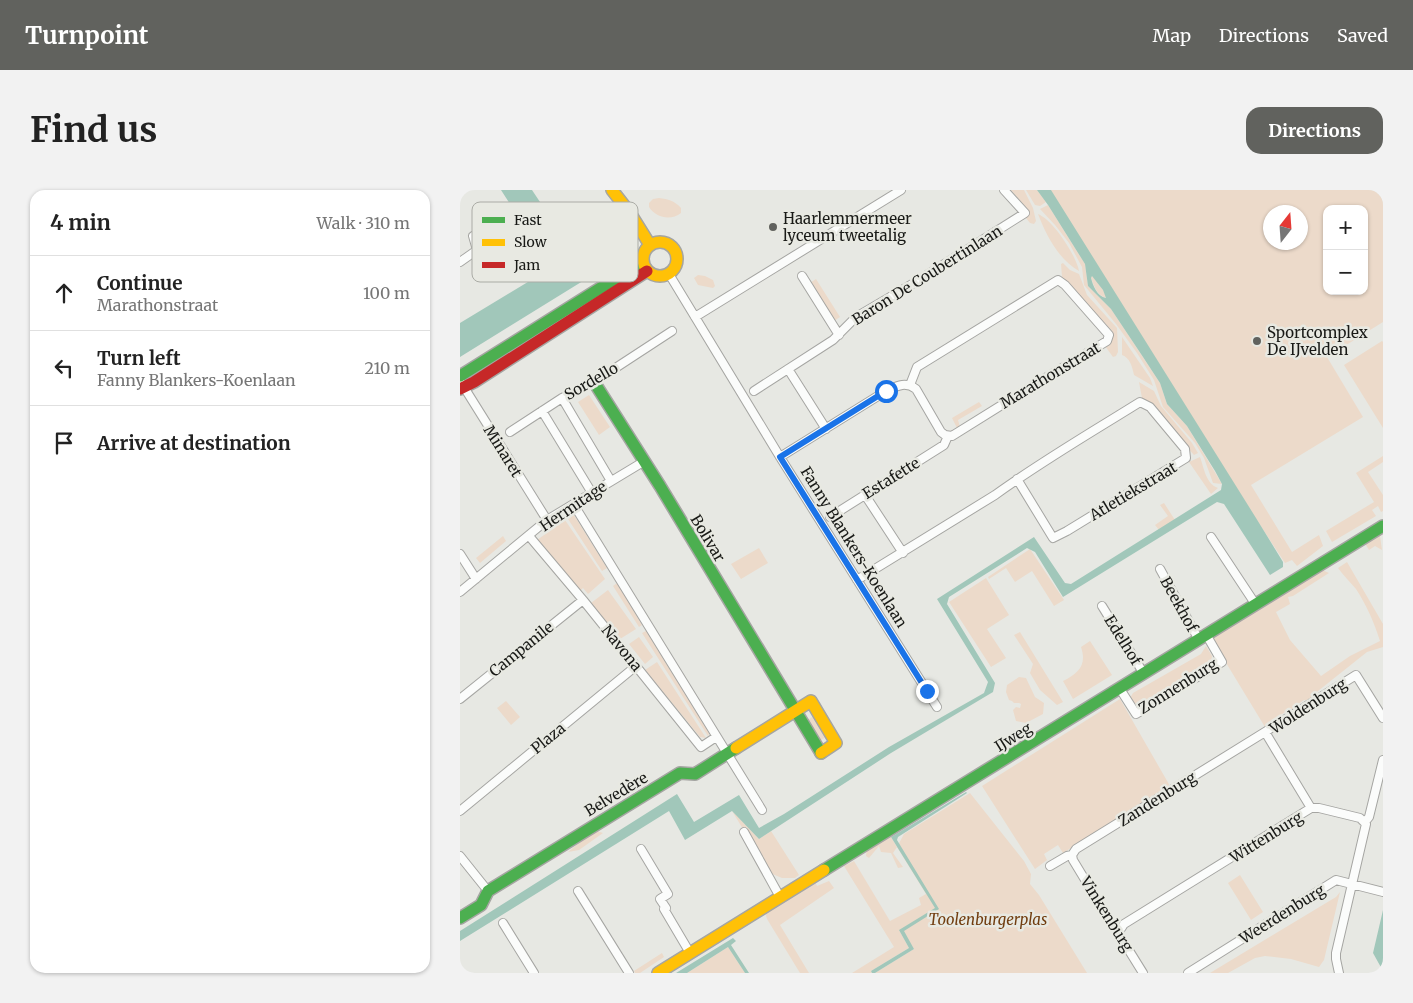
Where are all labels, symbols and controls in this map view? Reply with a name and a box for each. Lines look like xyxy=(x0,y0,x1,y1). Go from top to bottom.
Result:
text: Turnpoint xyxy=(25,20,148,51)
text: Map xyxy=(1153,24,1191,47)
text: Directions xyxy=(1219,24,1309,47)
text: Saved xyxy=(1337,24,1388,47)
button: Directions xyxy=(1246,107,1383,154)
text: Find us xyxy=(30,108,157,152)
legend xyxy=(472,202,638,282)
north arrow xyxy=(1263,205,1308,250)
map controls xyxy=(1323,205,1368,295)
button: + xyxy=(1323,205,1368,250)
text: 4 min xyxy=(50,209,111,236)
place label: Haarlemmermeer lyceum tweetalig xyxy=(783,209,912,245)
text: Fast xyxy=(514,211,542,229)
text: Walk · 310 m xyxy=(317,213,410,233)
marker: Haarlemmermeer lyceum tweetalig xyxy=(767,221,779,233)
street label: Baron De Coubertinlaan xyxy=(849,221,1005,329)
text: Slow xyxy=(514,233,547,251)
button: − xyxy=(1323,250,1368,295)
text: Jam xyxy=(513,256,540,274)
text: Continue xyxy=(97,271,183,295)
icon: ahead xyxy=(50,279,78,307)
text: 100 m xyxy=(363,283,410,303)
text: Marathonstraat xyxy=(97,295,218,315)
place label: Sportcomplex De IJvelden xyxy=(1267,323,1368,359)
marker: Sportcomplex De IJvelden xyxy=(1251,335,1263,347)
street label: Marathonstraat xyxy=(996,338,1104,412)
text: Turn left xyxy=(97,346,181,370)
icon: left xyxy=(50,354,78,382)
text: 210 m xyxy=(365,358,410,378)
street label: Sordello xyxy=(561,358,622,404)
text: Fanny Blankers-Koenlaan xyxy=(97,370,296,390)
route start xyxy=(875,380,898,403)
street label: Minaret xyxy=(480,421,526,481)
icon: arrive xyxy=(50,429,78,457)
text: Arrive at destination xyxy=(97,431,291,455)
street label: Estafette xyxy=(859,453,923,503)
street label: Atletiekstraat xyxy=(1085,457,1180,525)
street label: Fanny Blankers-Koenlaan xyxy=(797,463,911,631)
street label: Hermitage xyxy=(536,477,610,535)
street label: Bolivar xyxy=(687,511,730,565)
street label: Beekhof xyxy=(1156,573,1202,636)
street label: Edelhof xyxy=(1100,611,1146,670)
street label: Campanile xyxy=(485,617,557,681)
street label: Navona xyxy=(598,621,646,675)
street label: Zonnenburg xyxy=(1135,654,1221,718)
street label: Woldenburg xyxy=(1265,674,1350,739)
route end xyxy=(916,680,939,703)
street label: Plaza xyxy=(527,718,569,758)
street label: IJweg xyxy=(991,718,1035,756)
street label: Zandenburg xyxy=(1114,767,1200,831)
street label: Belvedère xyxy=(581,768,651,820)
street label: Wittenburg xyxy=(1225,807,1306,867)
street label: Vinkenburg xyxy=(1076,872,1138,955)
street label: Weerdenburg xyxy=(1235,880,1328,948)
park label: Toolenburgerplas xyxy=(929,910,1047,929)

